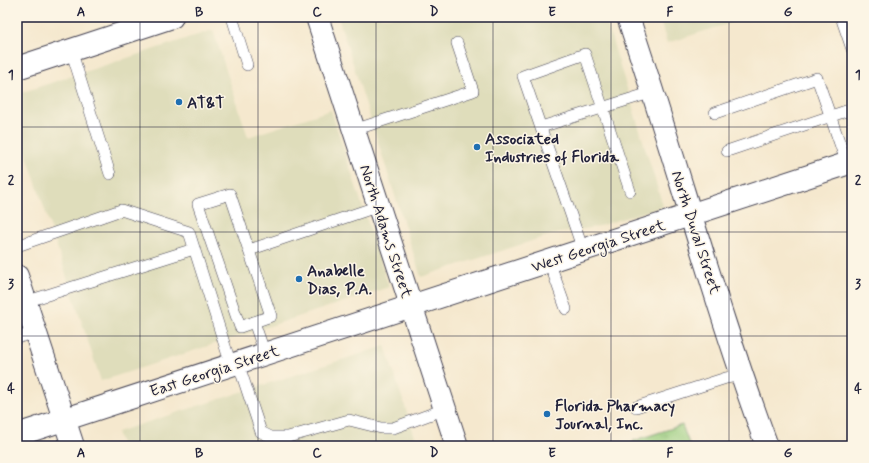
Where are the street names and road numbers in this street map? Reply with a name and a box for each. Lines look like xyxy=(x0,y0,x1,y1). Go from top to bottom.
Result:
street label: North Adams Street xyxy=(354,162,417,301)
street label: North Duval Street xyxy=(666,168,726,297)
street label: West Georgia Street xyxy=(529,215,669,279)
street label: East Georgia Street xyxy=(147,340,283,403)

